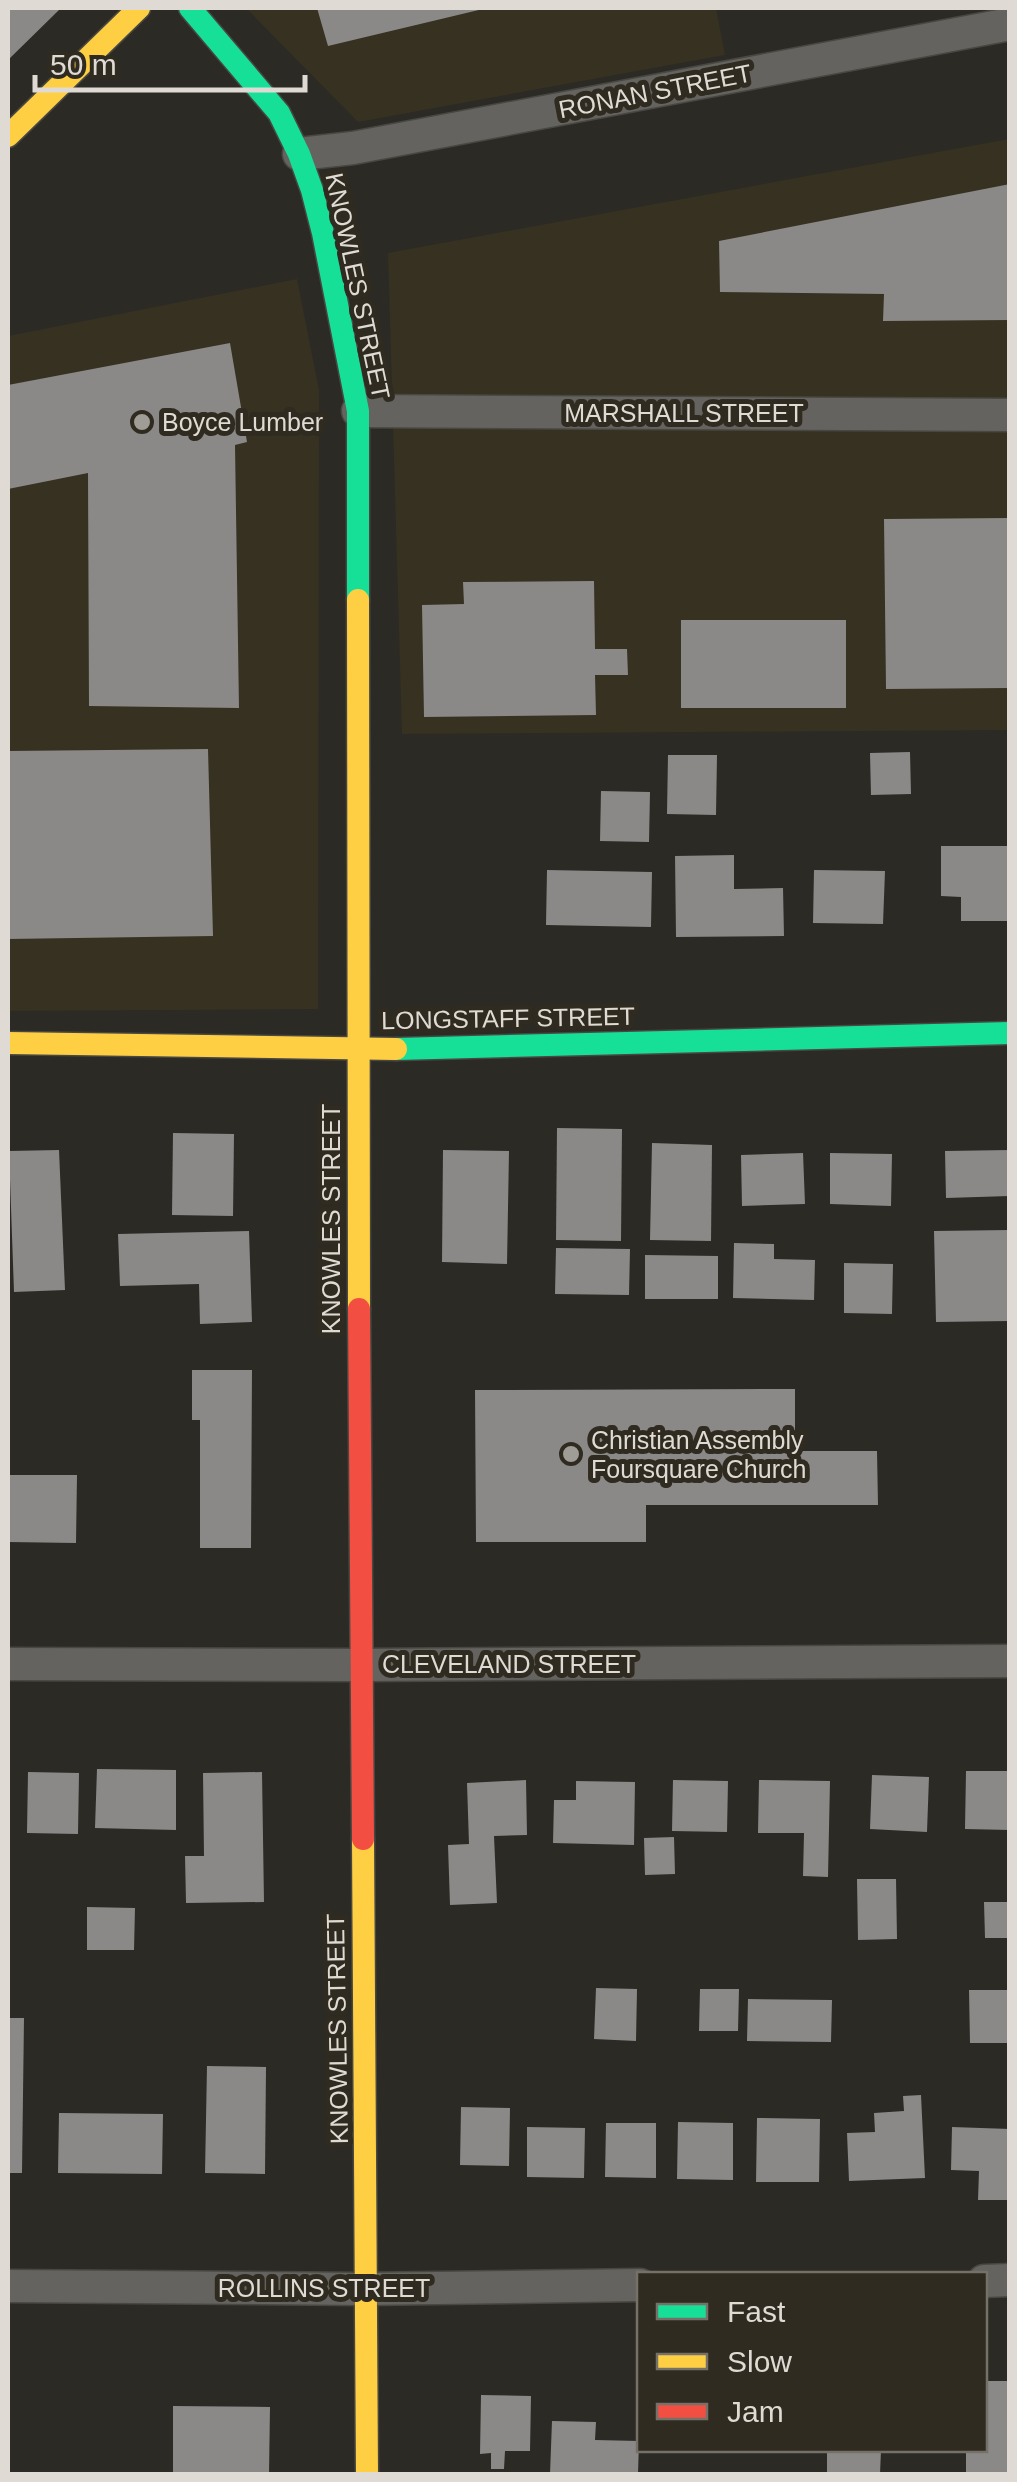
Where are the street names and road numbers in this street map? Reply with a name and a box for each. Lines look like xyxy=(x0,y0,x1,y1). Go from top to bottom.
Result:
street label: RONAN STREET xyxy=(556,59,754,123)
street label: KNOWLES STREET xyxy=(320,170,396,402)
street label: MARSHALL STREET xyxy=(564,399,804,427)
street label: LONGSTAFF STREET xyxy=(381,1002,635,1034)
street label: KNOWLES STREET xyxy=(317,1104,345,1334)
street label: CLEVELAND STREET xyxy=(382,1650,636,1678)
street label: KNOWLES STREET xyxy=(321,1913,353,2145)
street label: ROLLINS STREET xyxy=(218,2274,430,2302)

